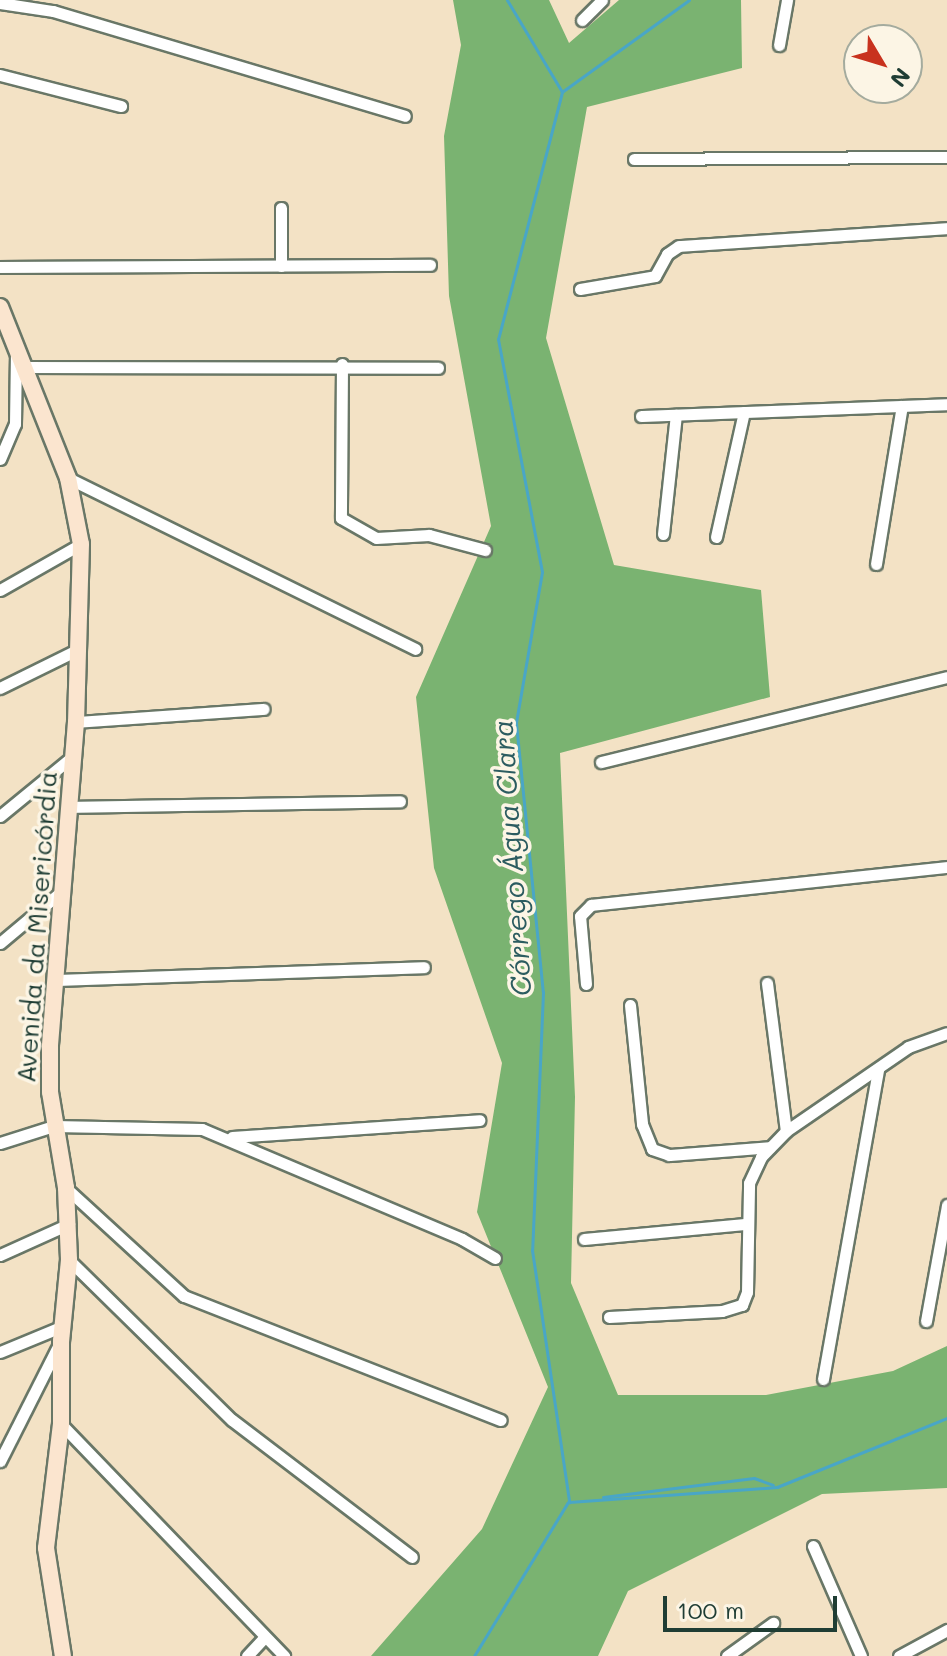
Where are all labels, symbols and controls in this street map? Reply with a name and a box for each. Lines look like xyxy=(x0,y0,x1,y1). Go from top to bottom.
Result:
north arrow xyxy=(843,24,923,104)
text: N xyxy=(884,62,917,93)
water label: Córrego Água Clara xyxy=(485,719,537,997)
street label: Avenida da Misericórdia xyxy=(11,770,63,1084)
scale bar xyxy=(667,1580,841,1630)
text: 100 m xyxy=(677,1594,744,1625)

